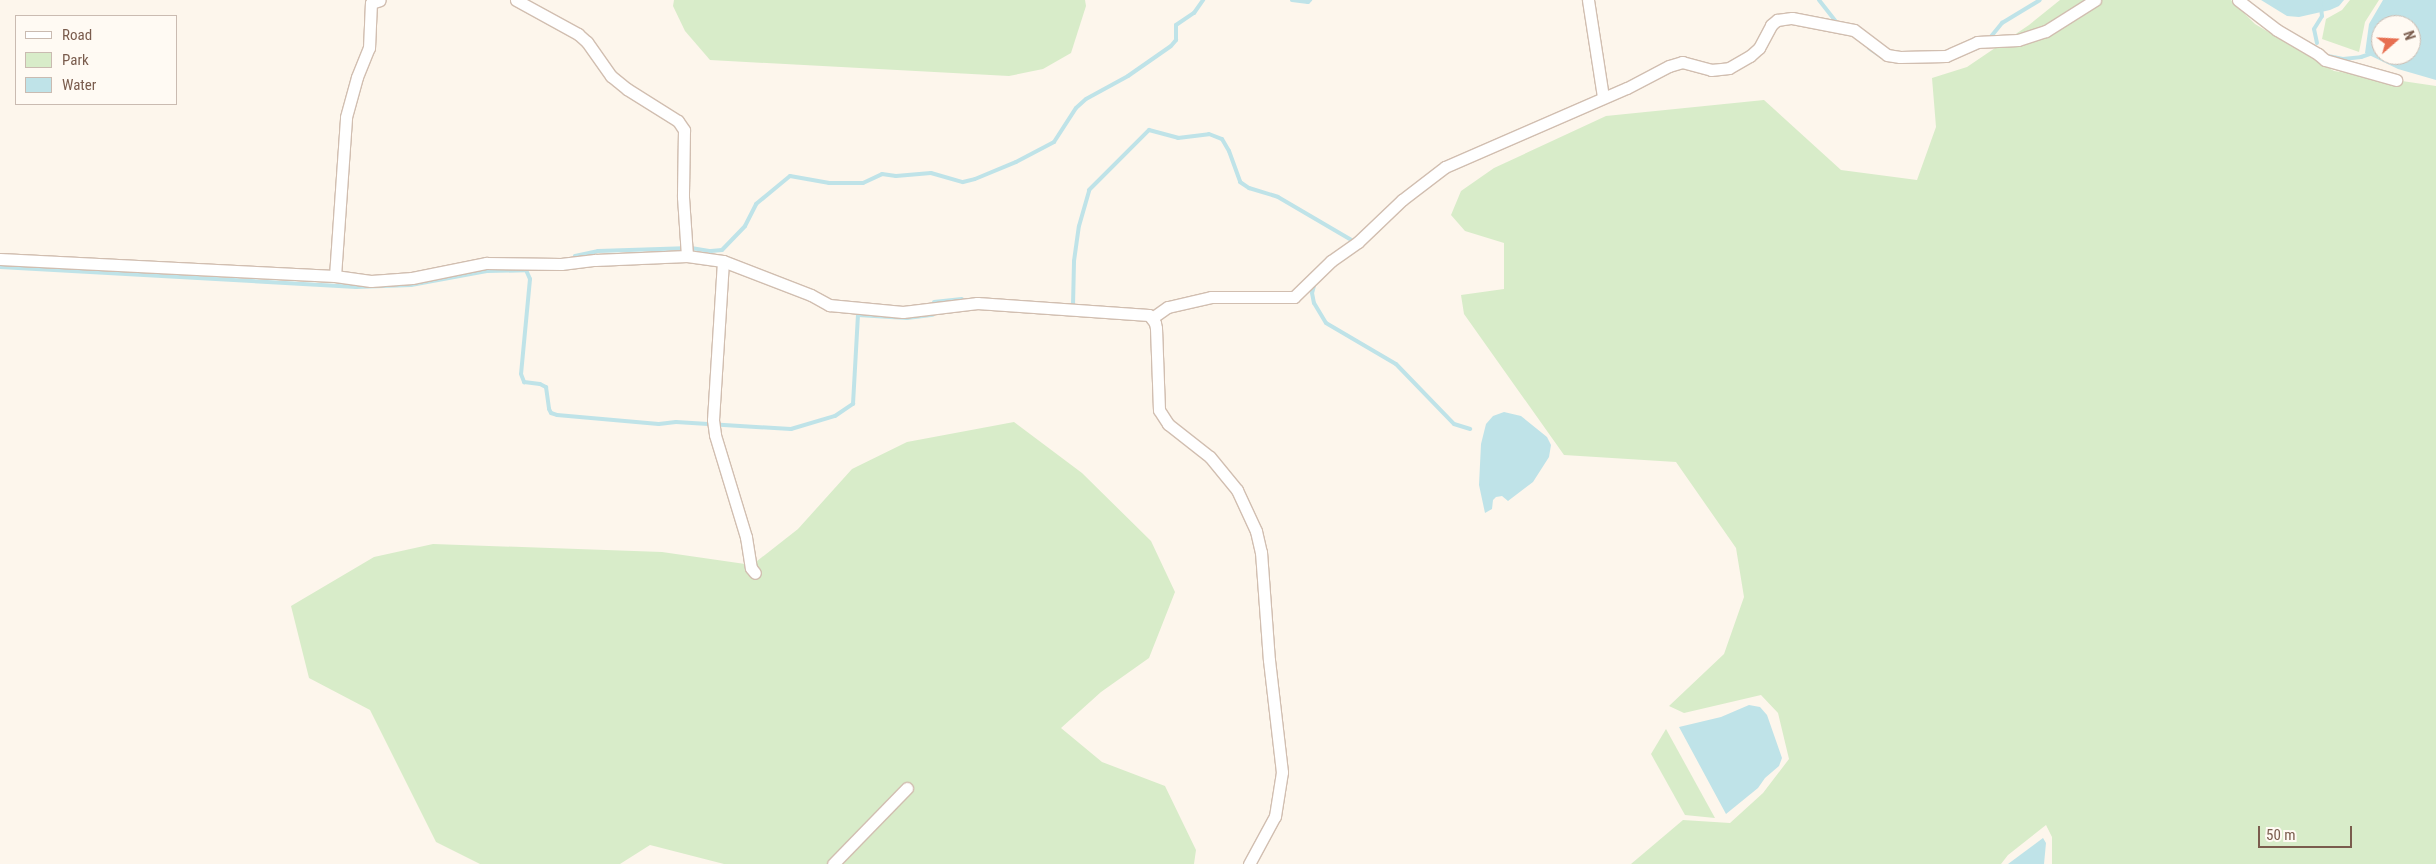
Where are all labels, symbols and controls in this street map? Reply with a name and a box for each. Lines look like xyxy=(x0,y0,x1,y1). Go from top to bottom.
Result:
legend xyxy=(15,15,178,105)
north arrow xyxy=(2371,15,2421,65)
text: Road xyxy=(62,26,92,44)
text: N xyxy=(2400,29,2418,42)
text: Park xyxy=(62,51,89,69)
text: Water xyxy=(62,76,96,94)
scale bar xyxy=(2261,816,2355,848)
text: 50 m xyxy=(2266,826,2296,844)

